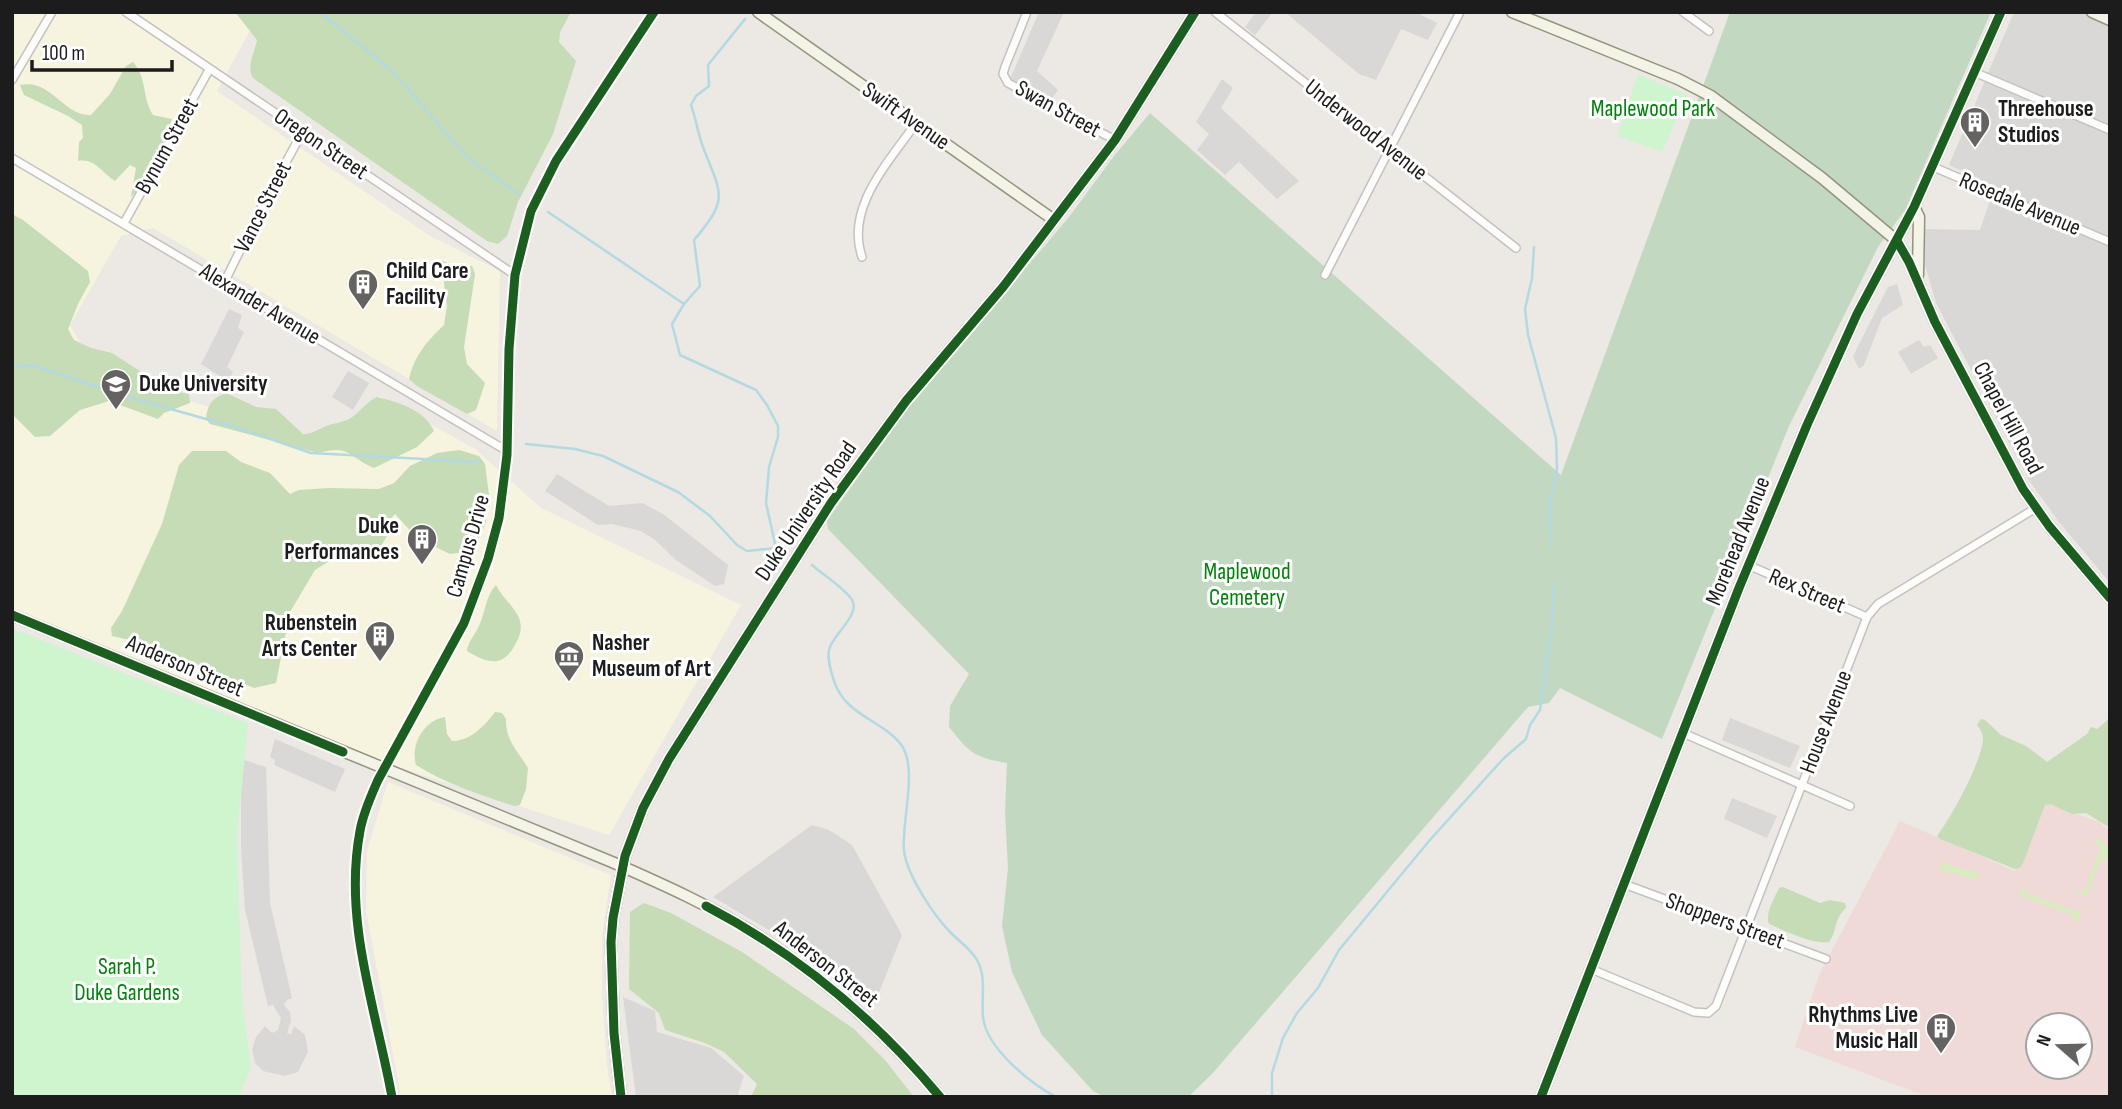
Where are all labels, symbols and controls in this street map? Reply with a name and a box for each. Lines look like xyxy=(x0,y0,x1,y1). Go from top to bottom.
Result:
scale bar xyxy=(32,28,172,72)
text: 100 m xyxy=(42,41,85,66)
street label: Underwood Avenue xyxy=(1299,73,1433,187)
street label: Swan Street xyxy=(1010,74,1106,144)
street label: Swift Avenue xyxy=(857,76,955,156)
street label: Bynum Street xyxy=(129,93,205,199)
park label: Maplewood Park xyxy=(1591,95,1715,123)
place label: Threehouse Studios xyxy=(1998,95,2094,149)
street label: Oregon Street xyxy=(269,102,373,186)
building icon: Threehouse Studios xyxy=(1958,105,1992,149)
street label: Vance Street xyxy=(228,157,298,257)
street label: Rosedale Avenue xyxy=(1955,166,2085,242)
street label: Alexander Avenue xyxy=(194,256,325,351)
place label: Child Care Facility xyxy=(386,257,469,311)
building icon: Child Care Facility xyxy=(346,267,380,311)
street label: Chapel Hill Road xyxy=(1967,357,2049,479)
school or university icon: Duke University xyxy=(99,367,133,411)
place label: Duke University xyxy=(139,370,268,398)
street label: Duke University Road xyxy=(749,436,863,586)
street label: Morehead Avenue xyxy=(1700,473,1776,609)
street label: Campus Drive xyxy=(440,491,496,601)
place label: Duke Performances xyxy=(284,512,399,566)
building icon: Duke Performances xyxy=(405,522,439,566)
park label: Maplewood Cemetery xyxy=(1204,558,1291,612)
street label: Rex Street xyxy=(1765,562,1849,620)
place label: Rubenstein Arts Center xyxy=(261,609,357,663)
building icon: Rubenstein Arts Center xyxy=(363,619,397,663)
street label: Anderson Street xyxy=(121,628,248,703)
place label: Nasher Museum of Art xyxy=(592,629,712,683)
museum icon: Nasher Museum of Art xyxy=(552,639,586,683)
street label: House Avenue xyxy=(1794,666,1858,778)
street label: Shoppers Street xyxy=(1662,887,1788,955)
street label: Anderson Street xyxy=(767,914,884,1014)
park label: Sarah P. Duke Gardens xyxy=(74,953,180,1007)
place label: Rhythms Live Music Hall xyxy=(1808,1001,1918,1055)
building icon: Rhythms Live Music Hall xyxy=(1924,1011,1958,1055)
north arrow xyxy=(2024,1011,2094,1081)
text: N xyxy=(2032,1032,2057,1049)

